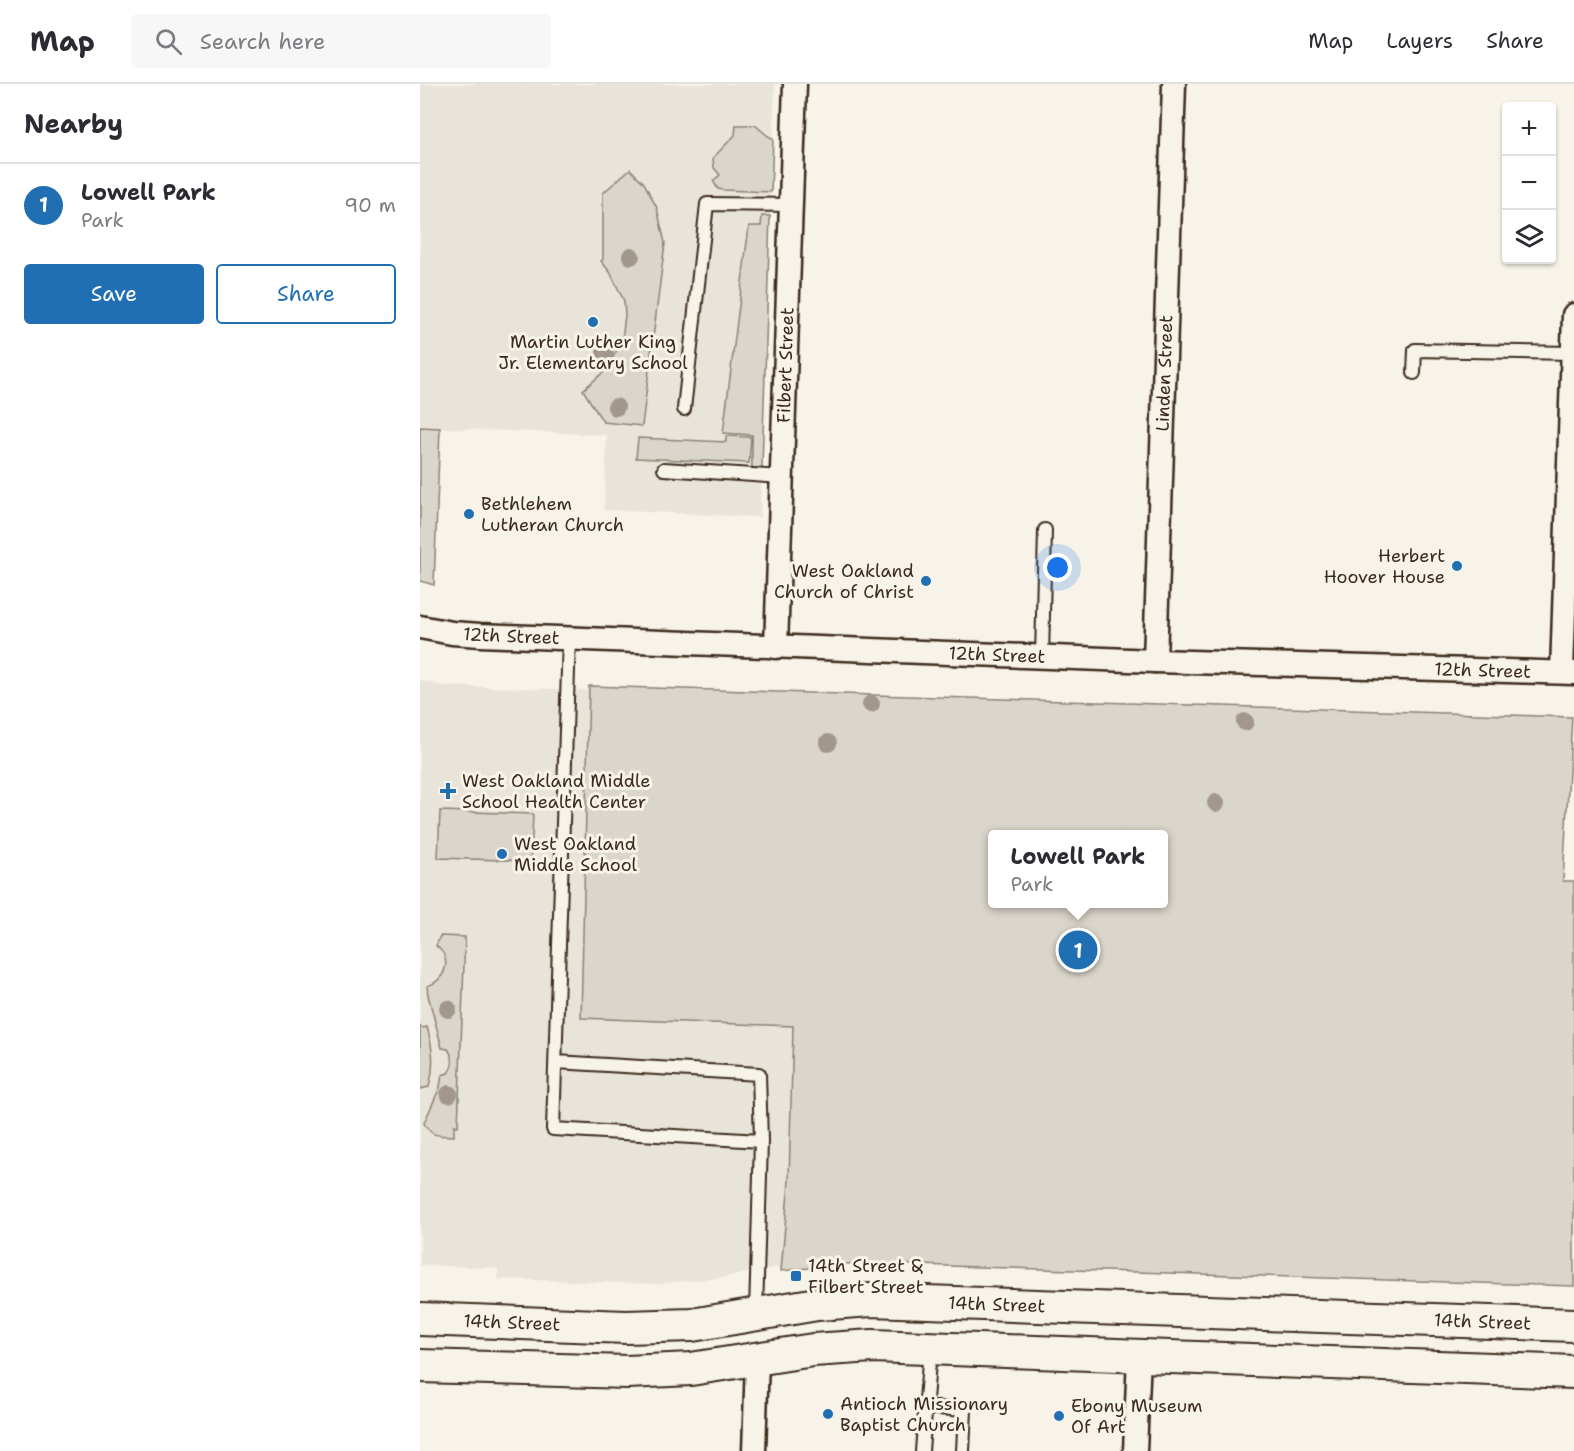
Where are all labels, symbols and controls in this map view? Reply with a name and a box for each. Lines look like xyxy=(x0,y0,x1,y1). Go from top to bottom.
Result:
search box xyxy=(131,14,551,68)
text: Map xyxy=(30,22,95,60)
icon: search xyxy=(152,25,185,58)
text: Search here xyxy=(200,27,325,56)
text: Map xyxy=(1308,27,1353,55)
text: Layers xyxy=(1386,27,1453,55)
text: Share xyxy=(1486,27,1544,55)
map controls xyxy=(1502,102,1556,264)
button: + xyxy=(1502,102,1556,156)
text: Nearby xyxy=(24,106,123,141)
button: − xyxy=(1502,156,1556,210)
text: Lowell Park xyxy=(81,178,216,207)
text: 1 xyxy=(39,192,48,218)
text: 90 m xyxy=(344,192,396,218)
text: Park xyxy=(81,207,124,233)
button: layers xyxy=(1502,210,1556,264)
button: Save xyxy=(24,264,204,324)
button: Share xyxy=(216,264,396,324)
street label: Filbert Street xyxy=(772,307,799,423)
street label: Linden Street xyxy=(1151,314,1178,432)
marker: Martin Luther King Jr. Elementary School xyxy=(586,315,600,329)
place label: Martin Luther King Jr. Elementary School xyxy=(498,330,688,375)
place label: Bethlehem Lutheran Church xyxy=(481,492,624,537)
marker: Bethlehem Lutheran Church xyxy=(462,507,476,521)
place label: Herbert Hoover House xyxy=(1324,544,1445,589)
your location xyxy=(1043,553,1072,582)
place label: West Oakland Church of Christ xyxy=(774,559,914,604)
marker: Herbert Hoover House xyxy=(1450,559,1464,573)
marker: West Oakland Church of Christ xyxy=(919,574,933,588)
street label: 12th Street xyxy=(462,622,560,650)
street label: 12th Street xyxy=(948,641,1046,669)
street label: 12th Street xyxy=(1434,657,1531,684)
place label: West Oakland Middle School Health Center xyxy=(462,769,651,814)
marker: West Oakland Middle School Health Center xyxy=(439,782,457,800)
popup xyxy=(988,830,1168,908)
place label: West Oakland Middle School xyxy=(514,832,638,877)
text: Lowell Park xyxy=(1011,842,1145,871)
marker: West Oakland Middle School xyxy=(495,847,509,861)
text: Park xyxy=(1011,871,1053,897)
pin: 1 xyxy=(1058,928,1098,972)
place label: 14th Street & Filbert Street xyxy=(808,1254,924,1299)
marker: 14th Street & Filbert Street xyxy=(789,1269,803,1283)
street label: 14th Street xyxy=(948,1291,1046,1318)
street label: 14th Street xyxy=(1434,1308,1532,1335)
street label: 14th Street xyxy=(463,1309,561,1336)
place label: Antioch Missionary Baptist Church xyxy=(840,1392,1008,1437)
place label: Ebony Museum Of Art xyxy=(1071,1394,1203,1439)
marker: Antioch Missionary Baptist Church xyxy=(821,1407,835,1421)
marker: Ebony Museum Of Art xyxy=(1052,1409,1066,1423)

